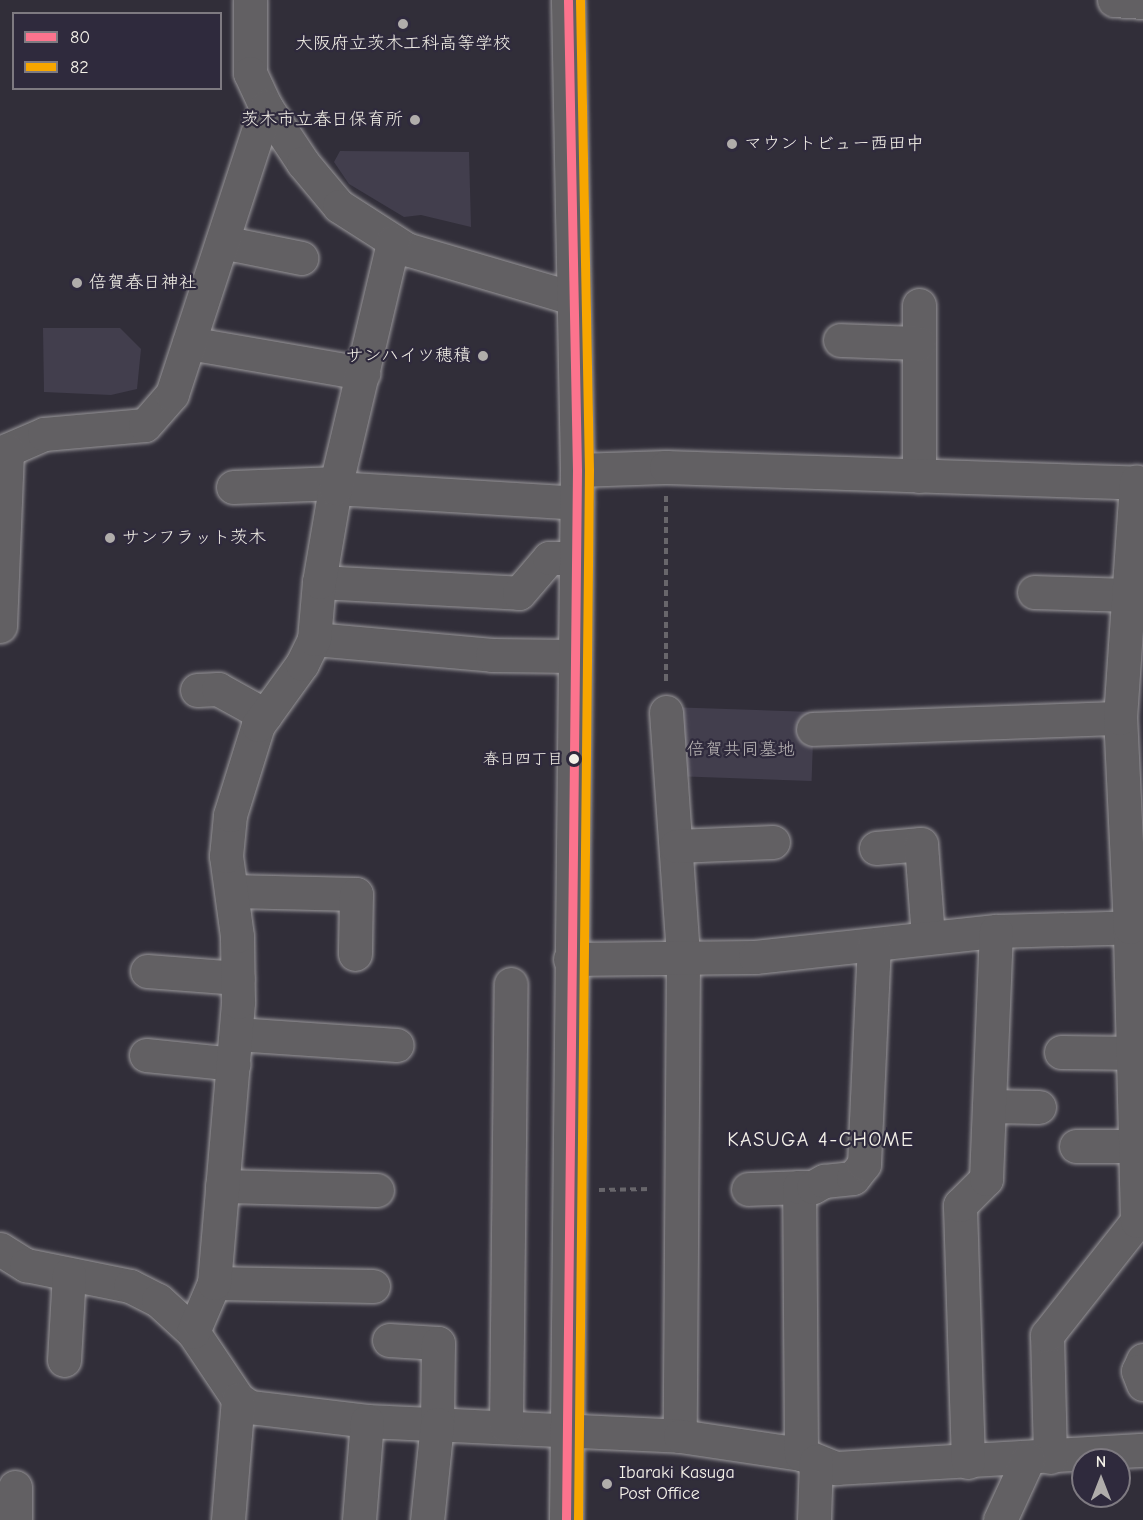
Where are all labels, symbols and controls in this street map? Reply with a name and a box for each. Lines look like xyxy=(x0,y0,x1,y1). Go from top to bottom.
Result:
legend xyxy=(12,12,222,90)
marker: 大阪府立茨木工科高等学校 xyxy=(396,17,410,31)
text: 80 xyxy=(70,27,90,48)
place label: 大阪府立茨木工科高等学校 xyxy=(295,33,511,55)
text: 82 xyxy=(70,57,89,78)
place label: 茨木市立春日保育所 xyxy=(241,109,403,131)
marker: 茨木市立春日保育所 xyxy=(408,113,422,127)
place label: マウントビュー西田中 xyxy=(744,133,924,155)
marker: マウントビュー西田中 xyxy=(725,137,739,151)
place label: 倍賀春日神社 xyxy=(89,272,197,294)
marker: 倍賀春日神社 xyxy=(70,276,84,290)
place label: サンハイツ穂積 xyxy=(345,345,471,367)
marker: サンハイツ穂積 xyxy=(476,349,490,363)
place label: サンフラット茨木 xyxy=(122,527,266,549)
marker: サンフラット茨木 xyxy=(103,531,117,545)
park label: 倍賀共同墓地 xyxy=(687,739,795,761)
place label: 春日四丁目 xyxy=(483,749,563,769)
marker: 春日四丁目 xyxy=(568,753,580,765)
district label: KASUGA 4-CHOME xyxy=(727,1127,915,1151)
north arrow xyxy=(1071,1448,1131,1508)
text: N xyxy=(1096,1453,1106,1471)
place label: Ibaraki Kasuga Post Office xyxy=(619,1463,735,1506)
marker: Ibaraki Kasuga Post Office xyxy=(600,1477,614,1491)

